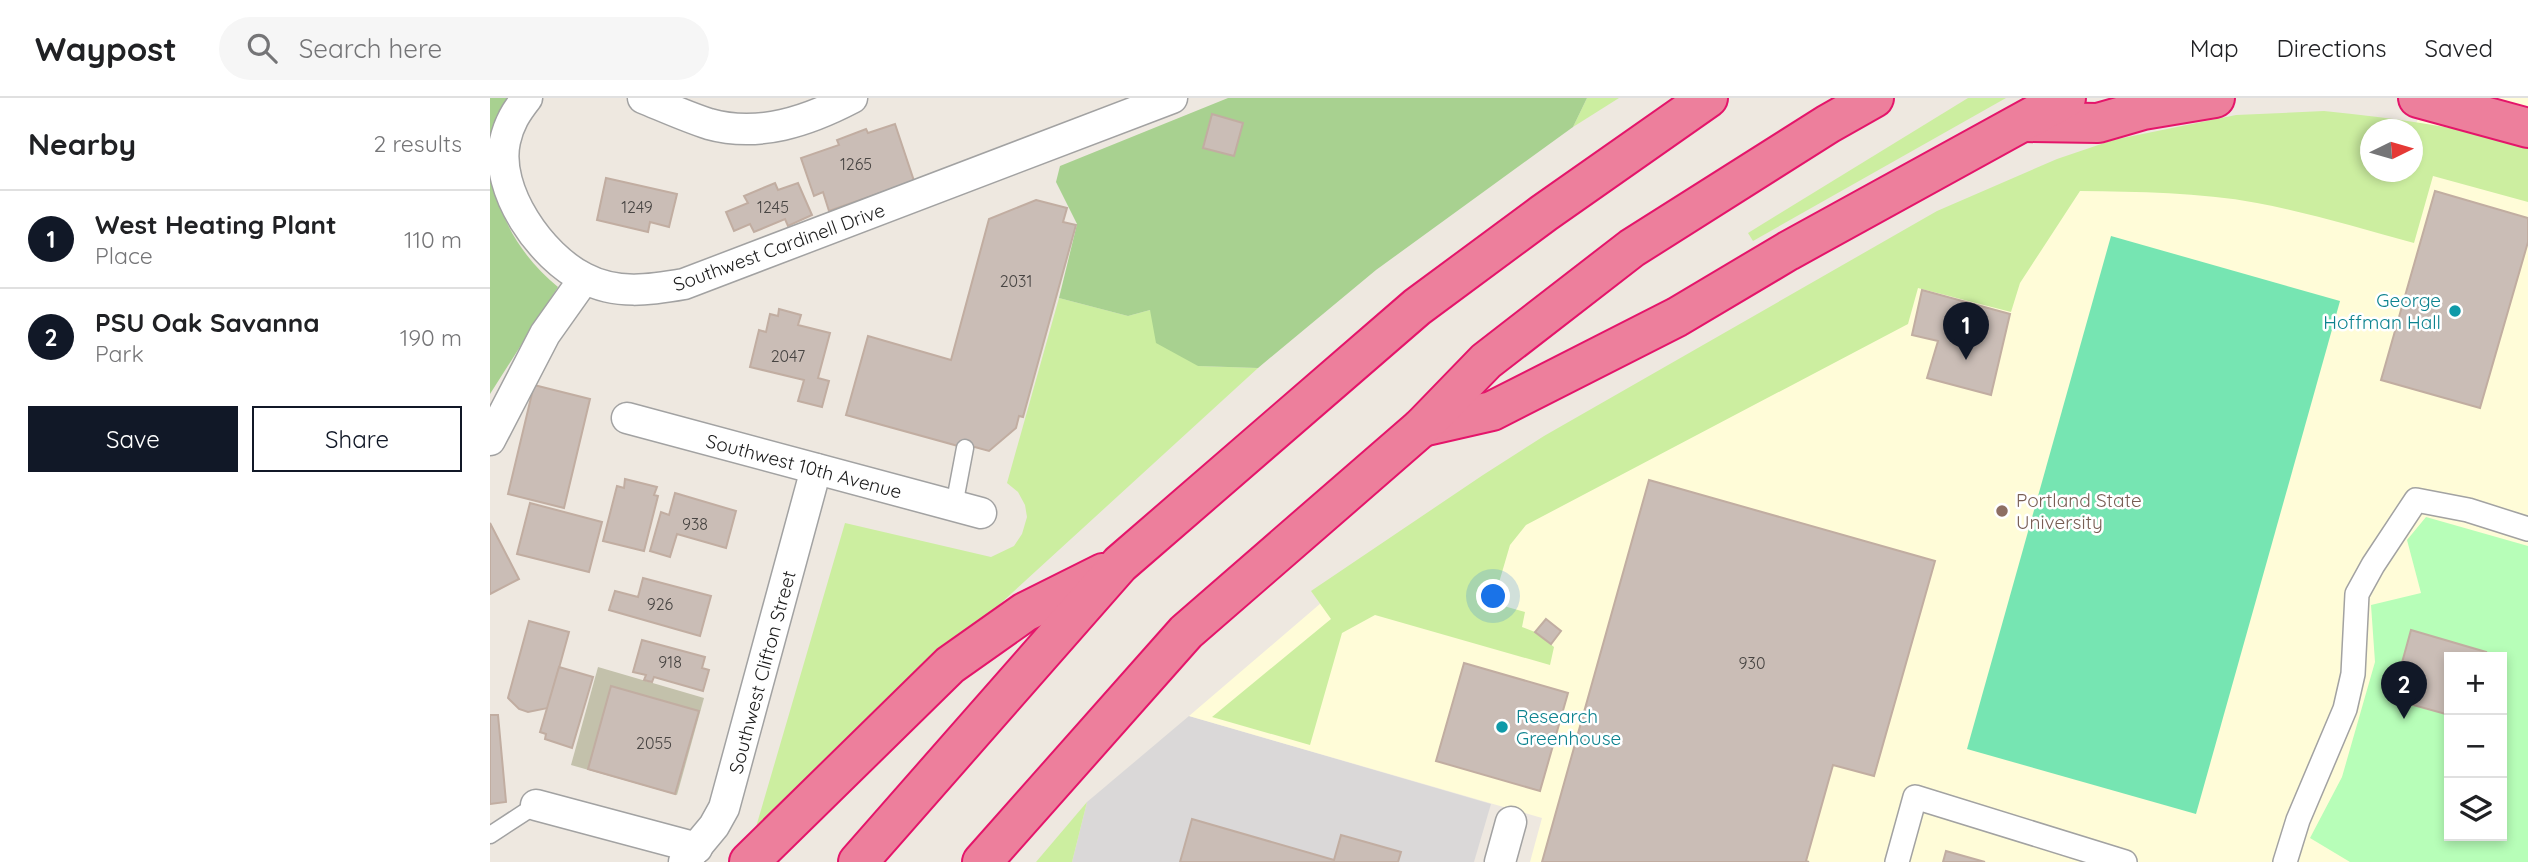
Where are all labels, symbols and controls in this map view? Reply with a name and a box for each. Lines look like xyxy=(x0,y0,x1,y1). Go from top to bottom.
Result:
search box xyxy=(219,17,709,80)
text: Waypost xyxy=(35,28,177,69)
icon: search xyxy=(243,29,281,67)
text: Search here xyxy=(299,32,442,65)
text: Map xyxy=(2190,33,2239,63)
text: Directions xyxy=(2277,33,2387,63)
text: Saved xyxy=(2425,33,2493,63)
north arrow xyxy=(2360,119,2423,182)
text: Nearby xyxy=(28,125,136,163)
text: 2 results xyxy=(373,129,462,158)
house number: 1265 xyxy=(840,154,872,174)
house number: 1249 xyxy=(621,197,653,217)
street label: Southwest Cardinell Drive xyxy=(670,197,888,297)
house number: 1245 xyxy=(757,197,789,217)
text: West Heating Plant xyxy=(95,208,337,241)
text: 1 xyxy=(47,225,55,254)
text: 110 m xyxy=(404,225,462,254)
text: Place xyxy=(95,241,153,270)
house number: 2031 xyxy=(1000,271,1032,291)
place label: George Hoffman Hall xyxy=(2323,288,2441,334)
pin: 1 xyxy=(1943,302,1989,360)
marker: George Hoffman Hall xyxy=(2447,303,2463,319)
text: PSU Oak Savanna xyxy=(95,306,320,339)
text: 2 xyxy=(44,323,58,352)
text: 190 m xyxy=(400,323,462,352)
text: Park xyxy=(95,339,144,368)
house number: 2047 xyxy=(771,346,805,366)
button: Save xyxy=(28,406,238,472)
button: Share xyxy=(252,406,462,472)
street label: Southwest 10th Avenue xyxy=(704,428,904,504)
place label: Portland State University xyxy=(2016,488,2142,534)
marker: Portland State University xyxy=(1994,503,2010,519)
house number: 938 xyxy=(682,514,708,534)
street label: Southwest Clifton Street xyxy=(723,568,801,776)
your location xyxy=(1476,579,1510,613)
house number: 926 xyxy=(647,594,674,614)
house number: 918 xyxy=(658,652,682,672)
map controls xyxy=(2444,652,2507,841)
button: + xyxy=(2444,652,2507,715)
house number: 930 xyxy=(1739,653,1765,673)
pin: 2 xyxy=(2381,661,2427,719)
place label: Research Greenhouse xyxy=(1516,704,1621,750)
button: − xyxy=(2444,715,2507,778)
marker: Research Greenhouse xyxy=(1494,719,1510,735)
house number: 2055 xyxy=(636,733,672,753)
button: layers xyxy=(2444,778,2507,841)

